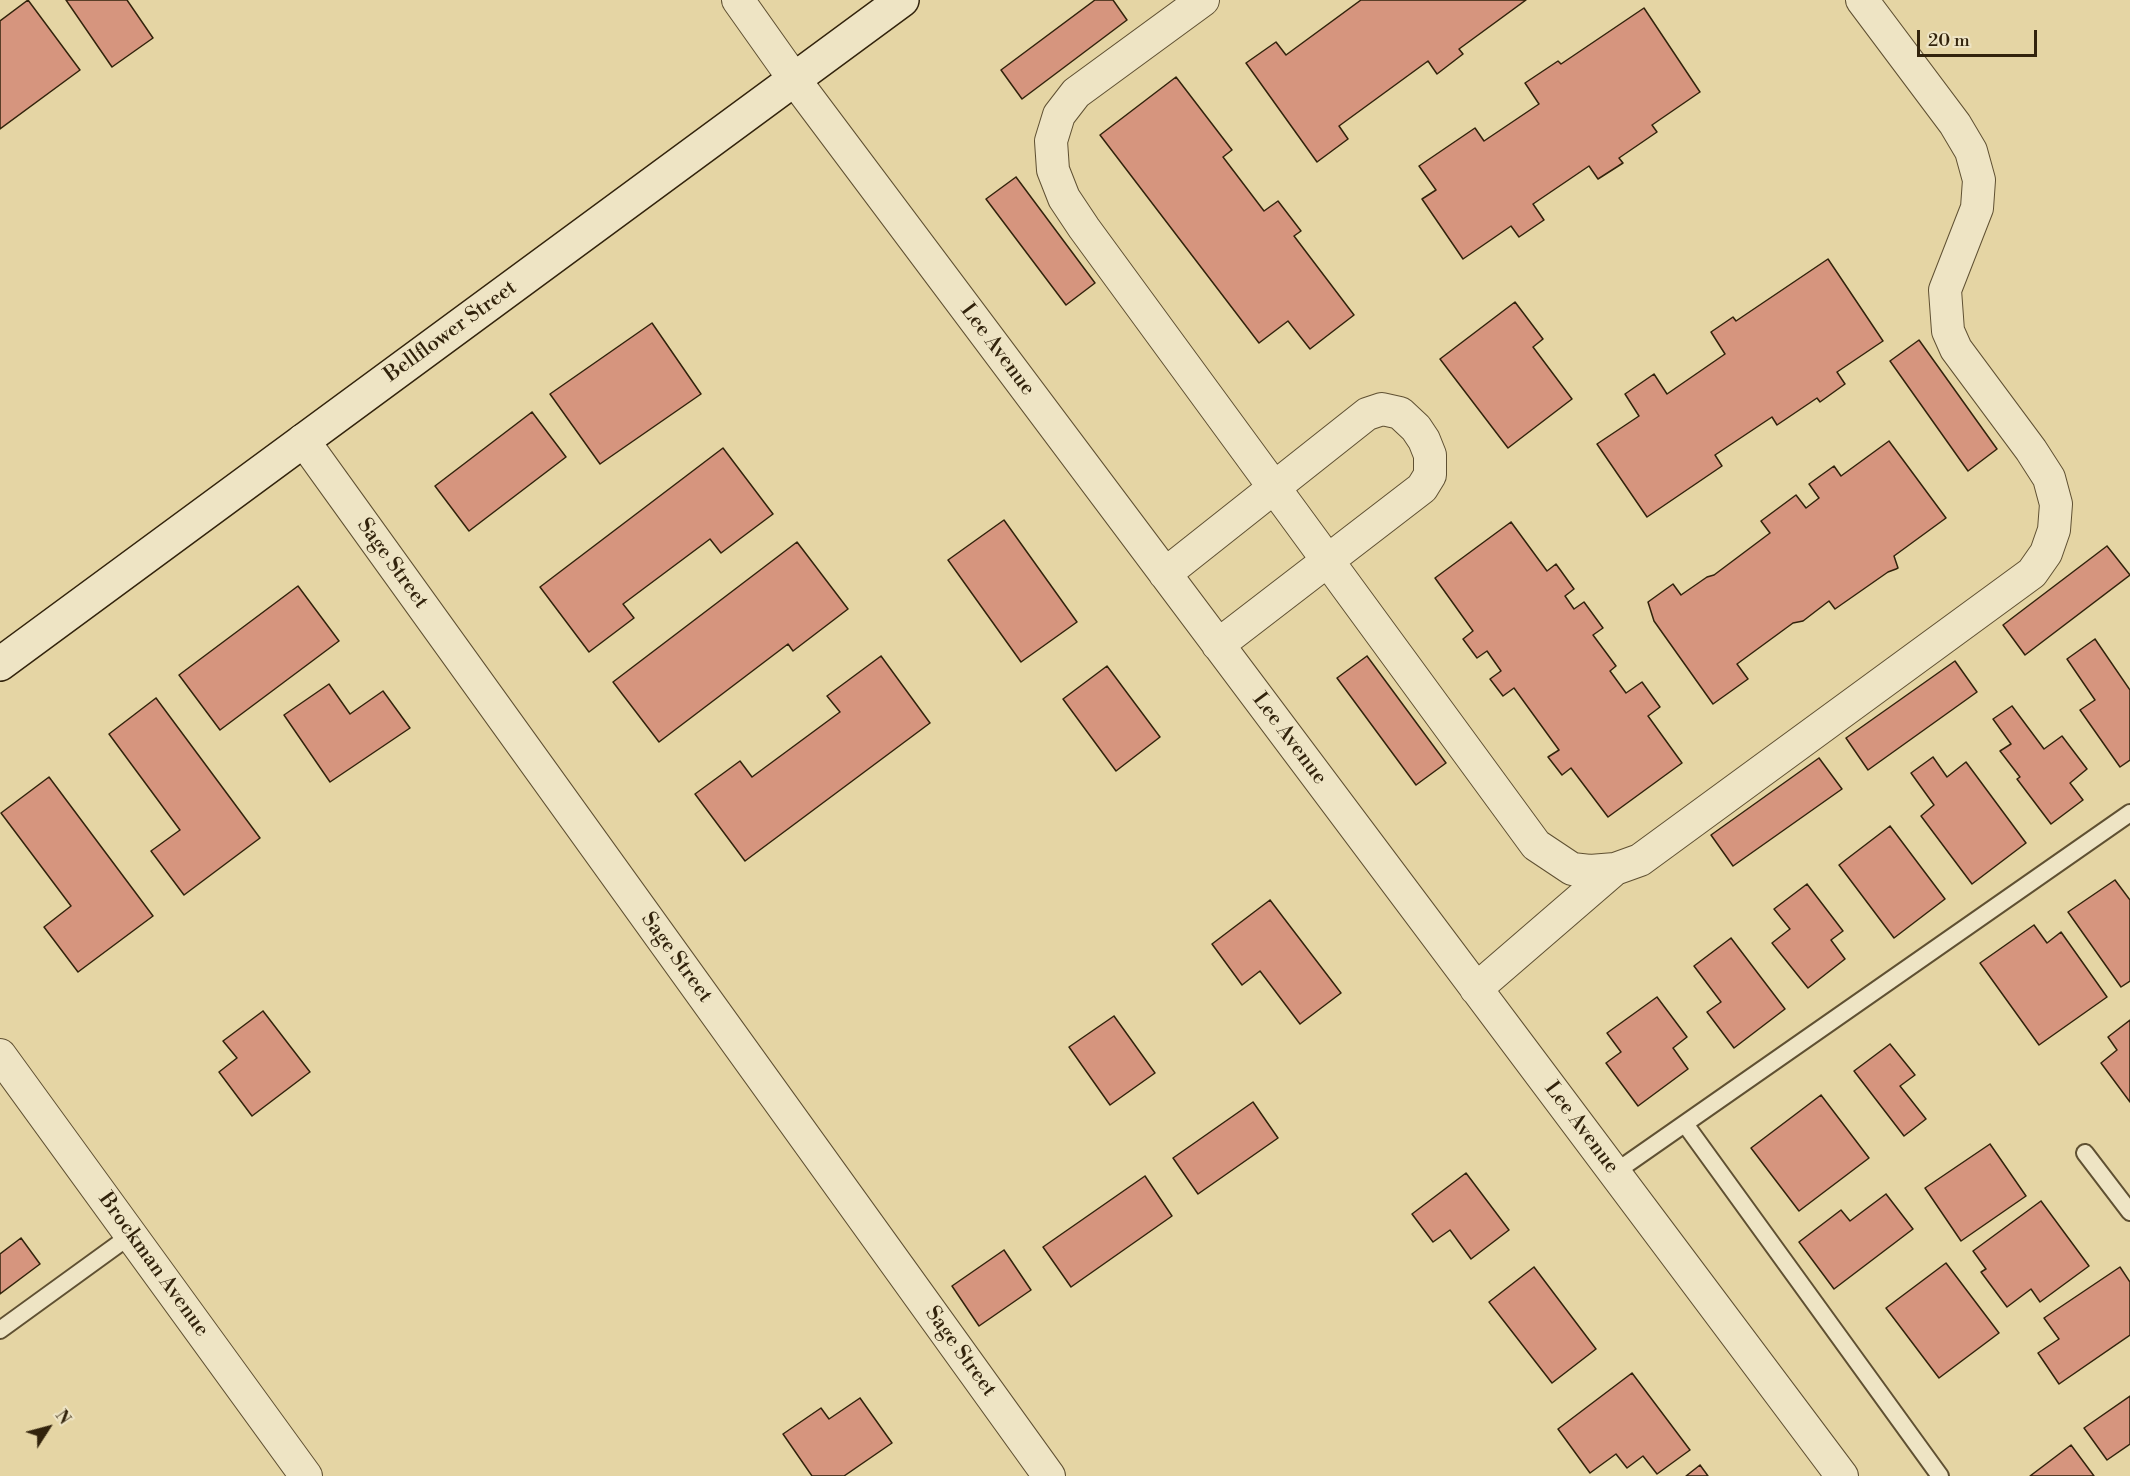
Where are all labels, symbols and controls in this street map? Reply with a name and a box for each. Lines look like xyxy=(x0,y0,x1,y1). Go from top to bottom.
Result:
scale bar xyxy=(1920,18,2040,56)
text: 20 m xyxy=(1928,29,1970,52)
street label: Bellflower Street xyxy=(380,276,522,388)
street label: Lee Avenue xyxy=(954,299,1040,401)
street label: Sage Street xyxy=(351,514,433,614)
street label: Lee Avenue xyxy=(1246,688,1332,790)
street label: Sage Street xyxy=(635,908,717,1008)
street label: Lee Avenue xyxy=(1538,1077,1624,1179)
street label: Brockman Avenue xyxy=(92,1188,214,1342)
street label: Sage Street xyxy=(919,1302,1001,1402)
north arrow xyxy=(18,1398,78,1458)
text: N xyxy=(51,1406,74,1428)

